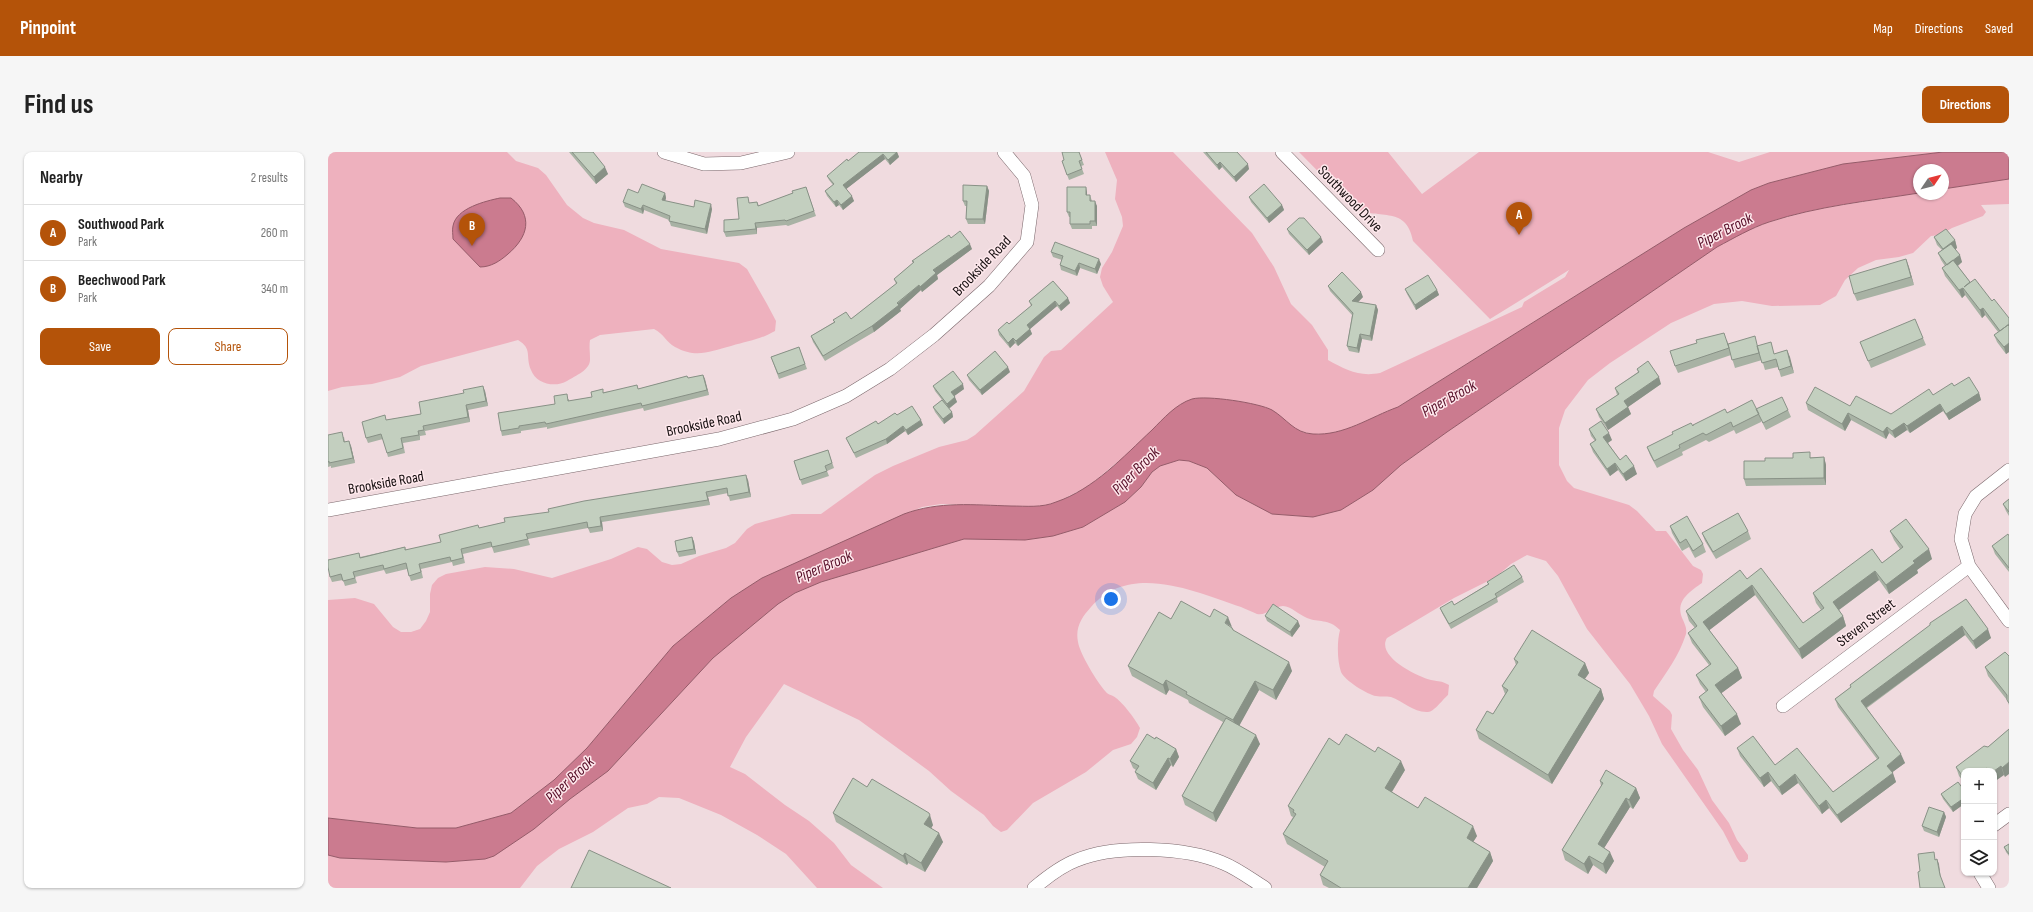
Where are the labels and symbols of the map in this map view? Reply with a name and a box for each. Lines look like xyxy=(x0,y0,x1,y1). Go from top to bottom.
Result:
street label: Southwood Drive xyxy=(1313,162,1387,236)
north arrow xyxy=(1913,164,1949,200)
pin: A xyxy=(1506,202,1532,235)
water label: Piper Brook xyxy=(1694,209,1757,253)
pin: B xyxy=(459,213,485,246)
street label: Brookside Road xyxy=(949,232,1015,300)
water label: Piper Brook xyxy=(1418,376,1480,422)
street label: Brookside Road xyxy=(665,407,743,441)
water label: Piper Brook xyxy=(1108,443,1164,499)
street label: Brookside Road xyxy=(347,467,425,499)
water label: Piper Brook xyxy=(793,546,856,587)
your location xyxy=(1101,589,1121,609)
street label: Steven Street xyxy=(1833,594,1900,651)
water label: Piper Brook xyxy=(542,752,599,807)

